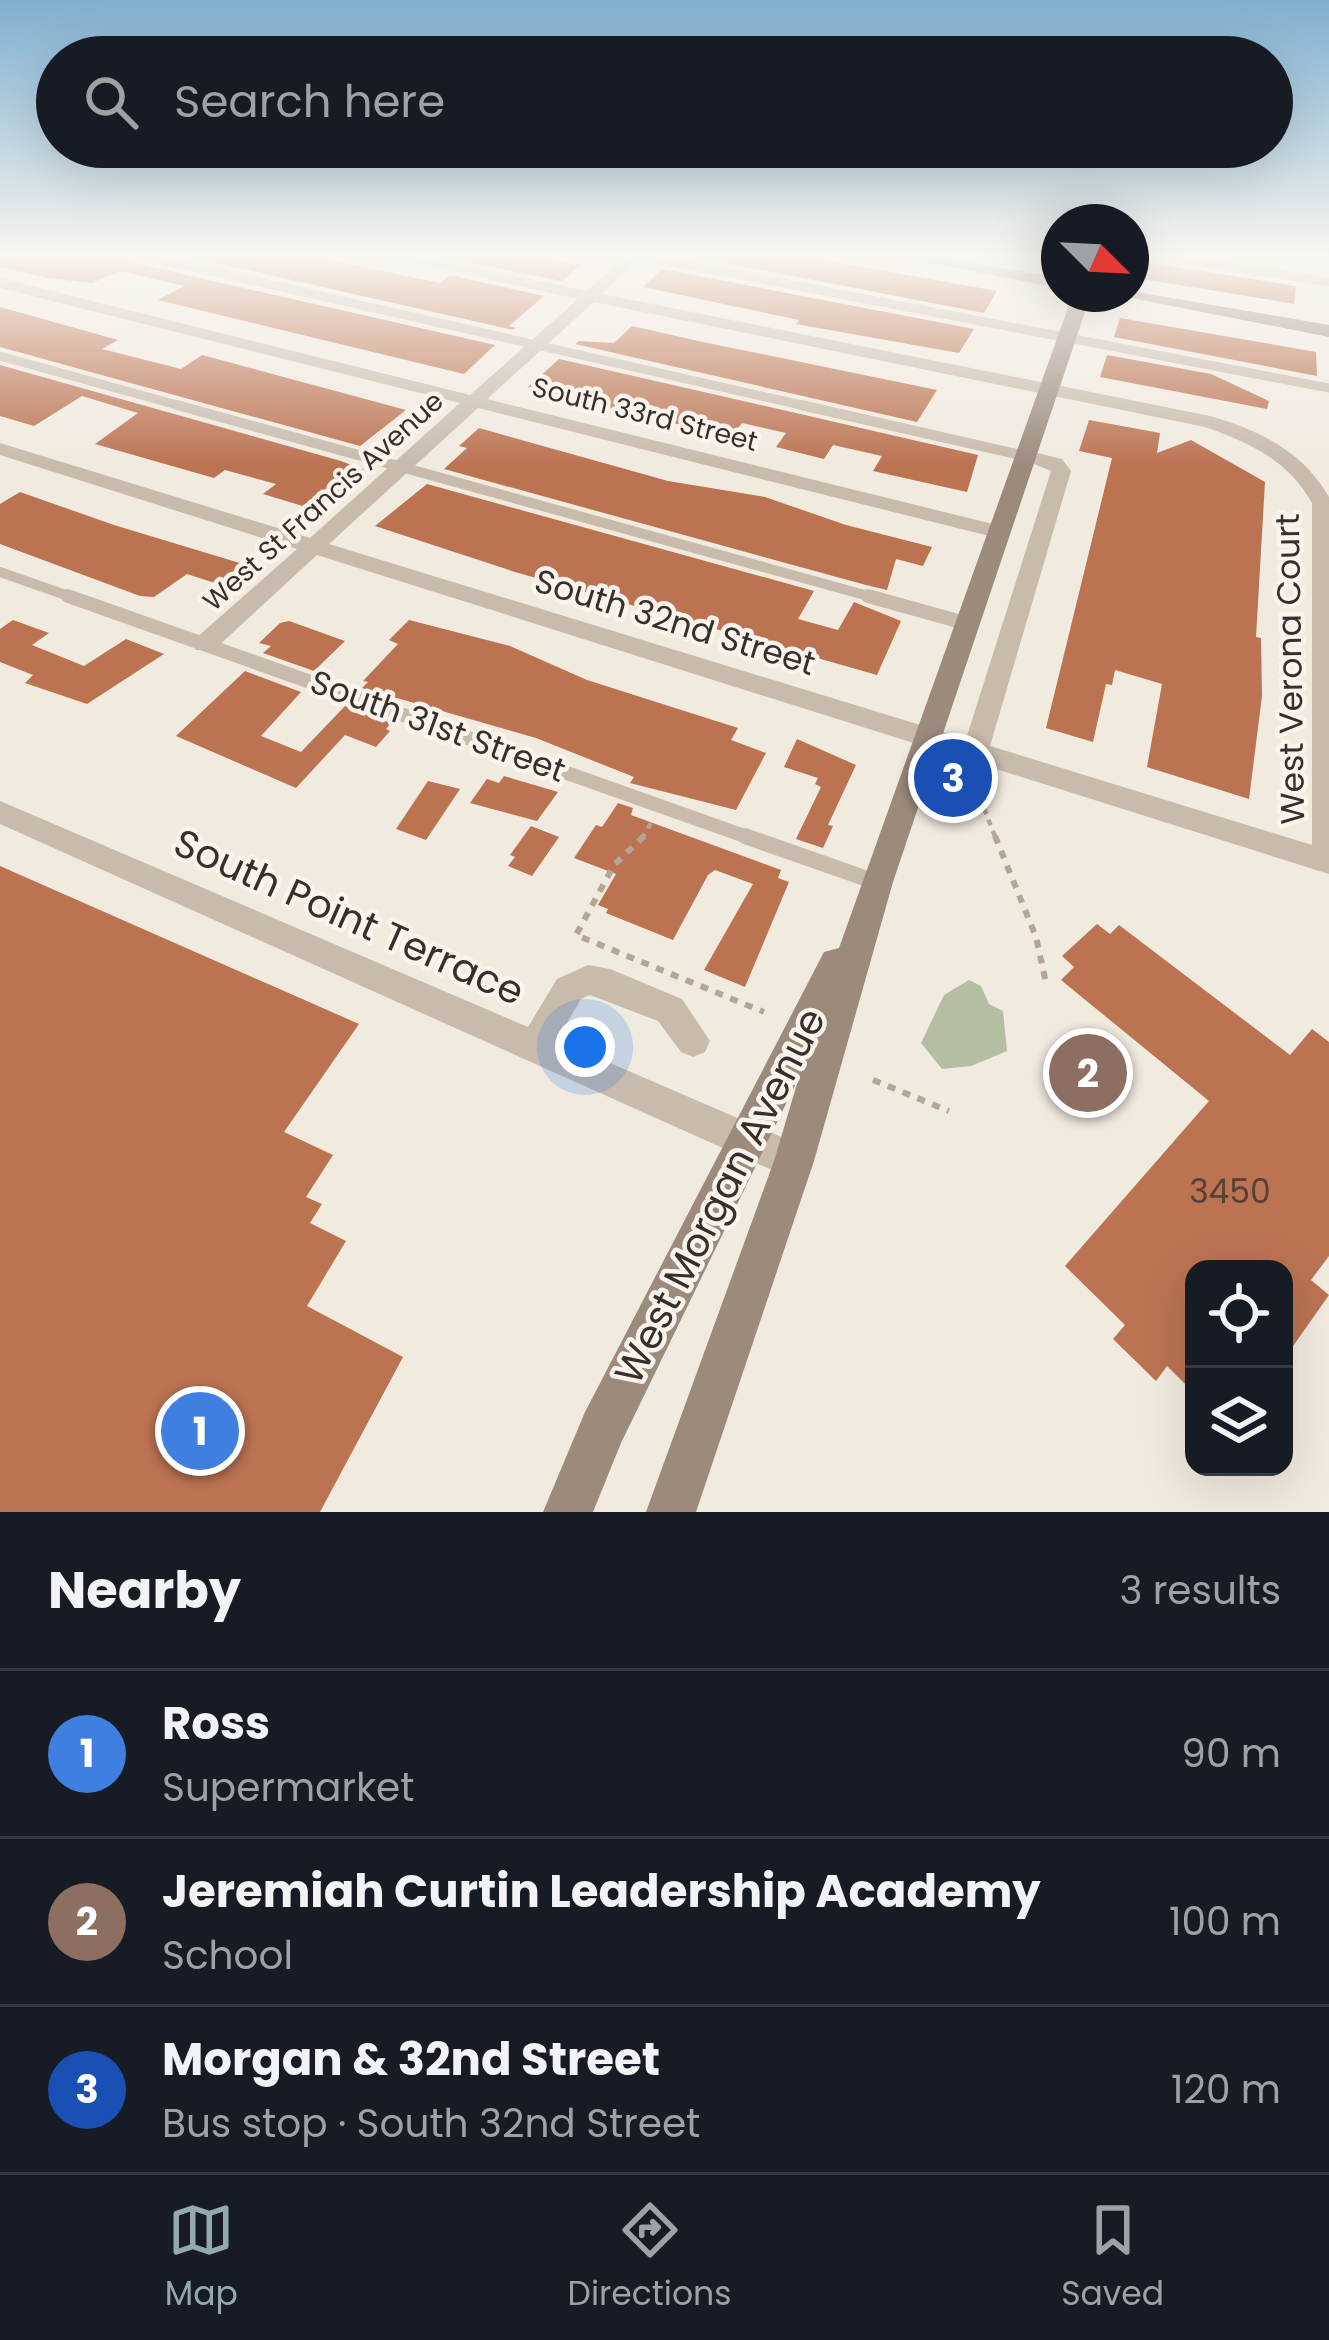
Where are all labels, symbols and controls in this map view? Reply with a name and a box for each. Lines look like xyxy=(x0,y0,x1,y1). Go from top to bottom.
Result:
search box xyxy=(36,36,1293,168)
icon: search xyxy=(78,69,144,135)
text: Search here xyxy=(174,70,445,133)
north arrow xyxy=(1041,204,1149,312)
street label: South 33rd Street xyxy=(528,368,762,460)
street label: West St Francis Avenue xyxy=(195,383,451,619)
street label: West Verona Court xyxy=(1264,513,1316,825)
street label: South 32nd Street xyxy=(529,557,821,687)
street label: South 31st Street xyxy=(304,658,572,794)
pin: 3 xyxy=(914,733,992,823)
street label: South Point Terrace xyxy=(165,815,533,1019)
street label: West Morgan Avenue xyxy=(601,999,839,1393)
your location xyxy=(555,1017,615,1077)
pin: 2 xyxy=(1049,1028,1127,1118)
house number: 3450 xyxy=(1189,1168,1271,1215)
map controls xyxy=(1185,1260,1293,1476)
button: locate xyxy=(1185,1260,1293,1368)
button: layers xyxy=(1185,1368,1293,1476)
pin: 1 xyxy=(161,1386,239,1476)
text: Nearby xyxy=(48,1554,241,1626)
text: 3 results xyxy=(1119,1563,1281,1618)
text: Ross xyxy=(162,1692,270,1755)
text: 1 xyxy=(80,1726,94,1781)
text: 90 m xyxy=(1181,1726,1281,1781)
text: Supermarket xyxy=(162,1760,415,1815)
text: Jeremiah Curtin Leadership Academy xyxy=(162,1860,1041,1923)
text: 2 xyxy=(76,1894,98,1949)
text: 100 m xyxy=(1169,1894,1281,1949)
text: School xyxy=(162,1928,293,1983)
text: Morgan & 32nd Street xyxy=(162,2028,660,2091)
text: 3 xyxy=(75,2062,99,2117)
text: 120 m xyxy=(1171,2062,1281,2117)
text: Bus stop · South 32nd Street xyxy=(162,2096,700,2151)
tab: Map xyxy=(165,2197,238,2319)
tab: Directions xyxy=(568,2197,731,2319)
tab: Saved xyxy=(1061,2197,1164,2319)

